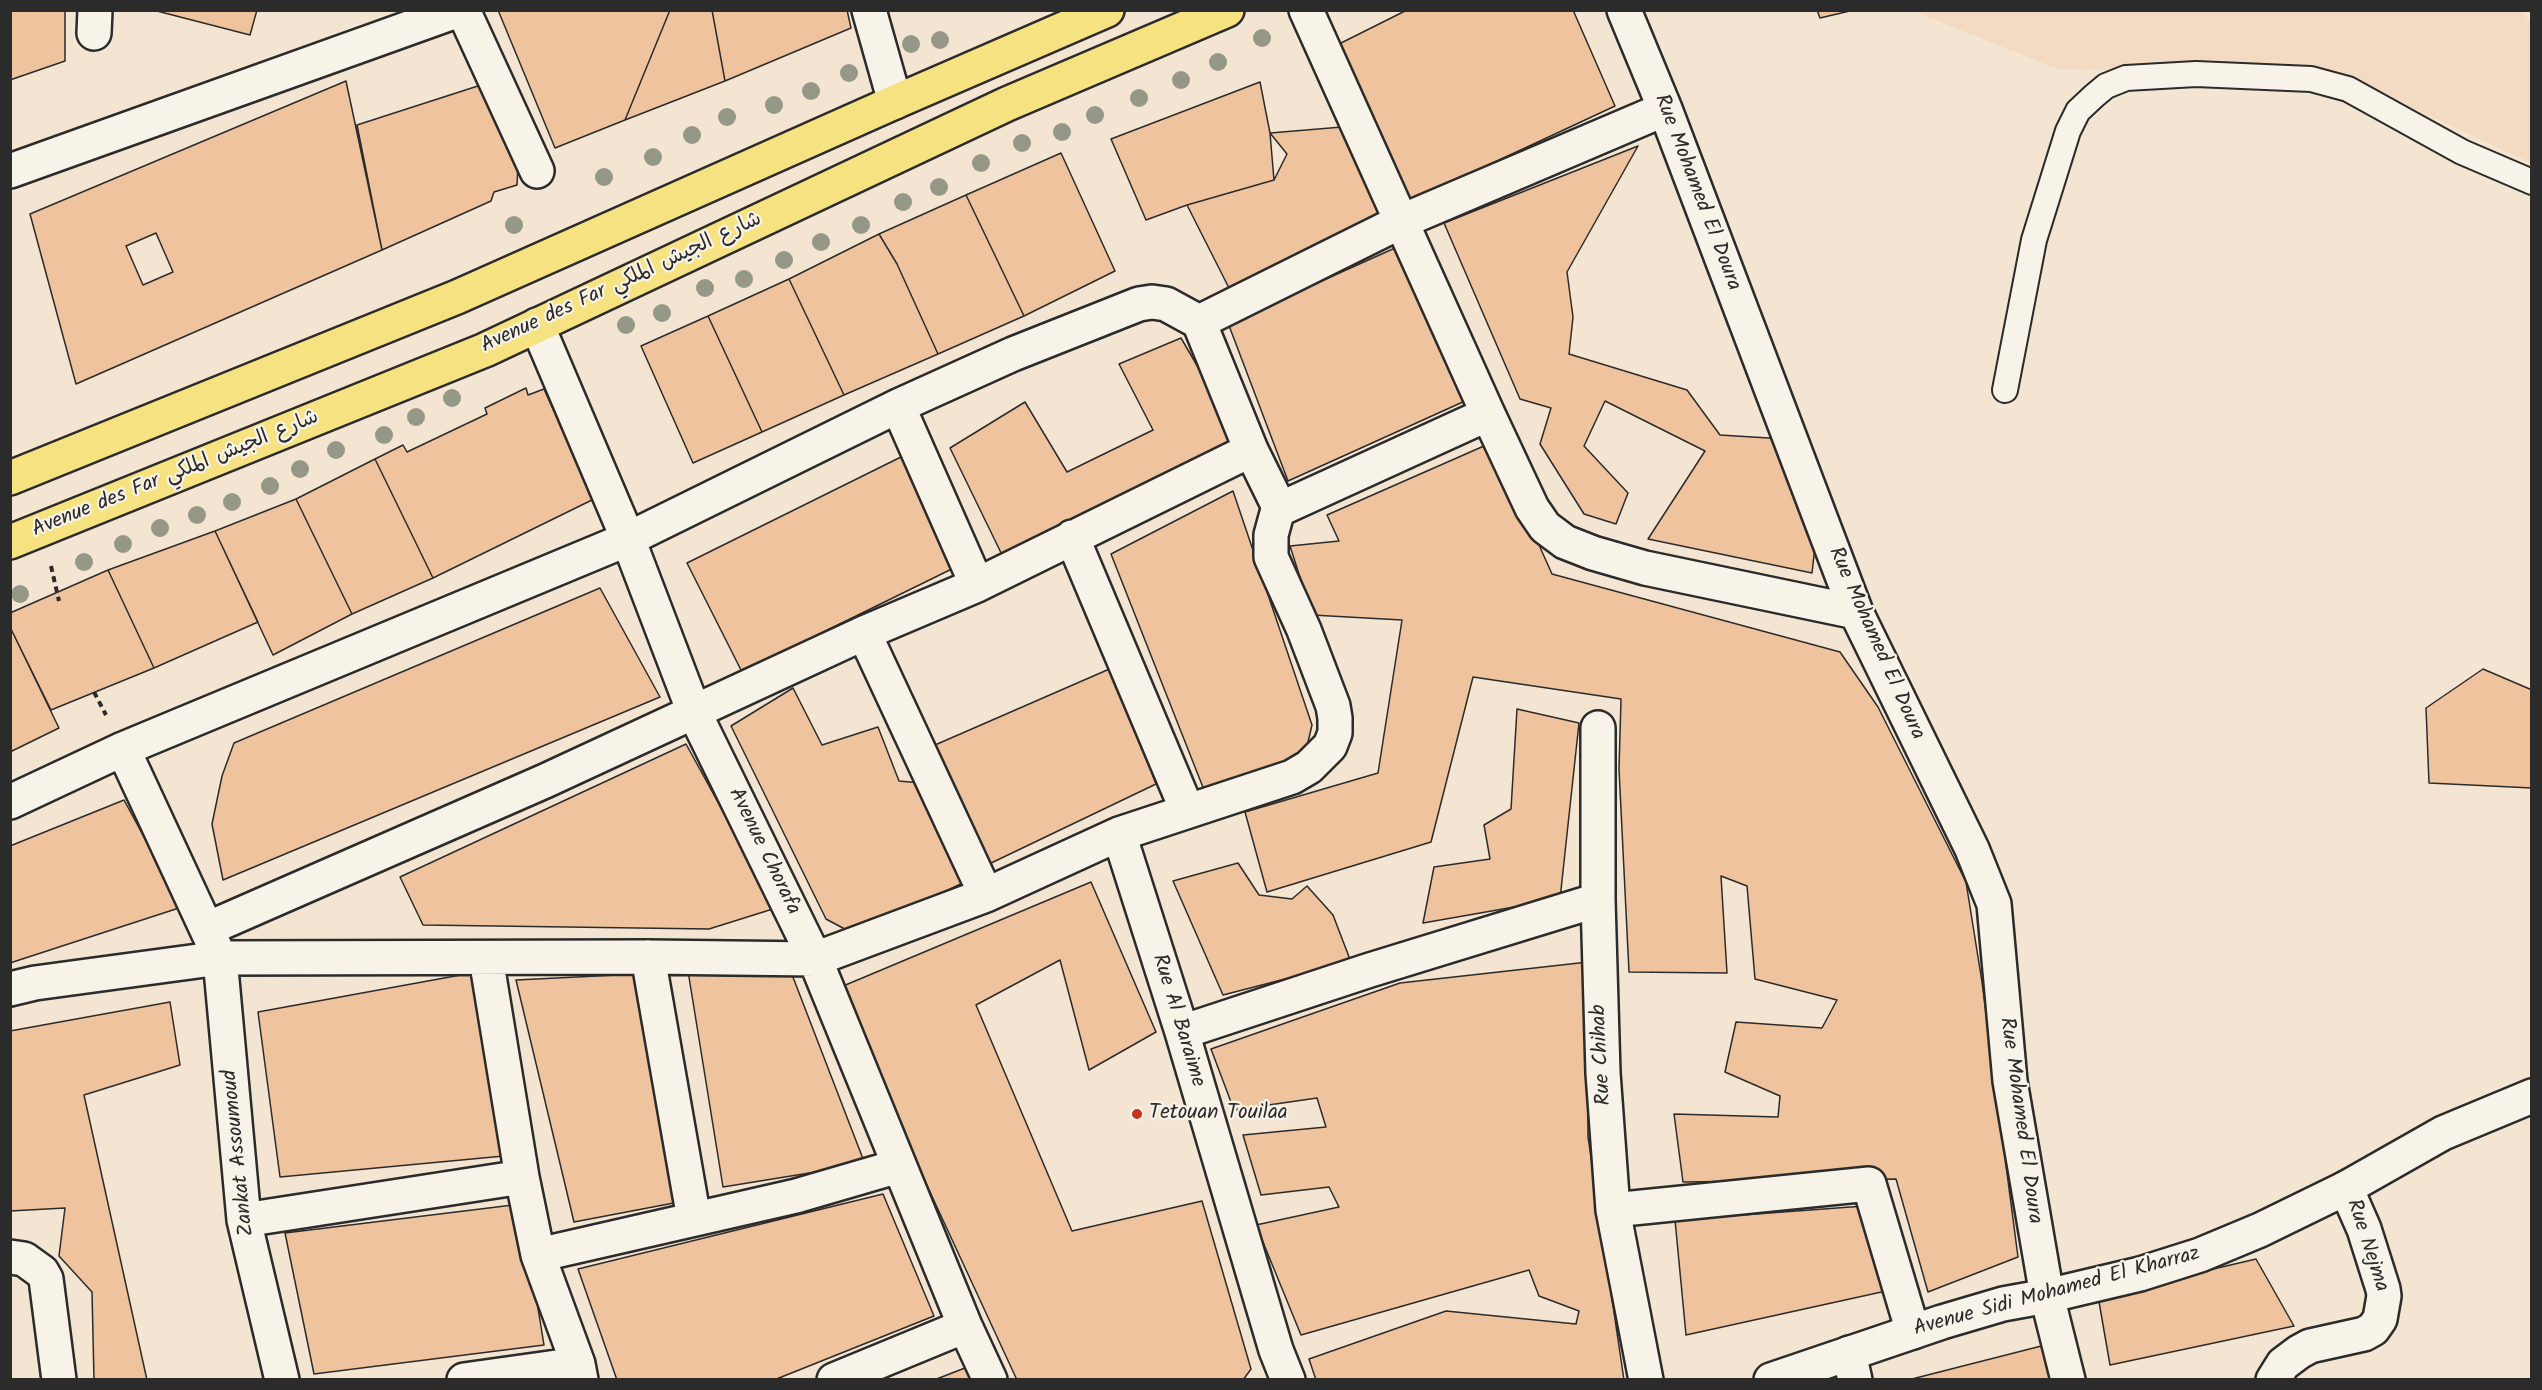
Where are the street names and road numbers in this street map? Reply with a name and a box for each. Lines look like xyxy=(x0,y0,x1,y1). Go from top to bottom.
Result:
street label: Rue Mohamed El Doura xyxy=(1647,91,1745,295)
street label: Avenue des Far شارع الجيش الملكي xyxy=(478,208,766,360)
street label: Avenue des Far شارع الجيش الملكي xyxy=(29,406,323,544)
street label: Rue Mohamed El Doura xyxy=(1821,544,1929,744)
street label: Avenue Chorafa xyxy=(721,784,805,920)
street label: Rue Al Baraime xyxy=(1145,951,1209,1091)
street label: Rue Chihab xyxy=(1588,1004,1618,1106)
street label: Rue Mohamed El Doura xyxy=(1992,1016,2046,1226)
street label: Zankat Assoumoud xyxy=(219,1068,261,1238)
street label: Rue Nejma xyxy=(2339,1197,2393,1295)
street label: Avenue Sidi Mohamed El Kharraz xyxy=(1911,1243,2203,1343)

